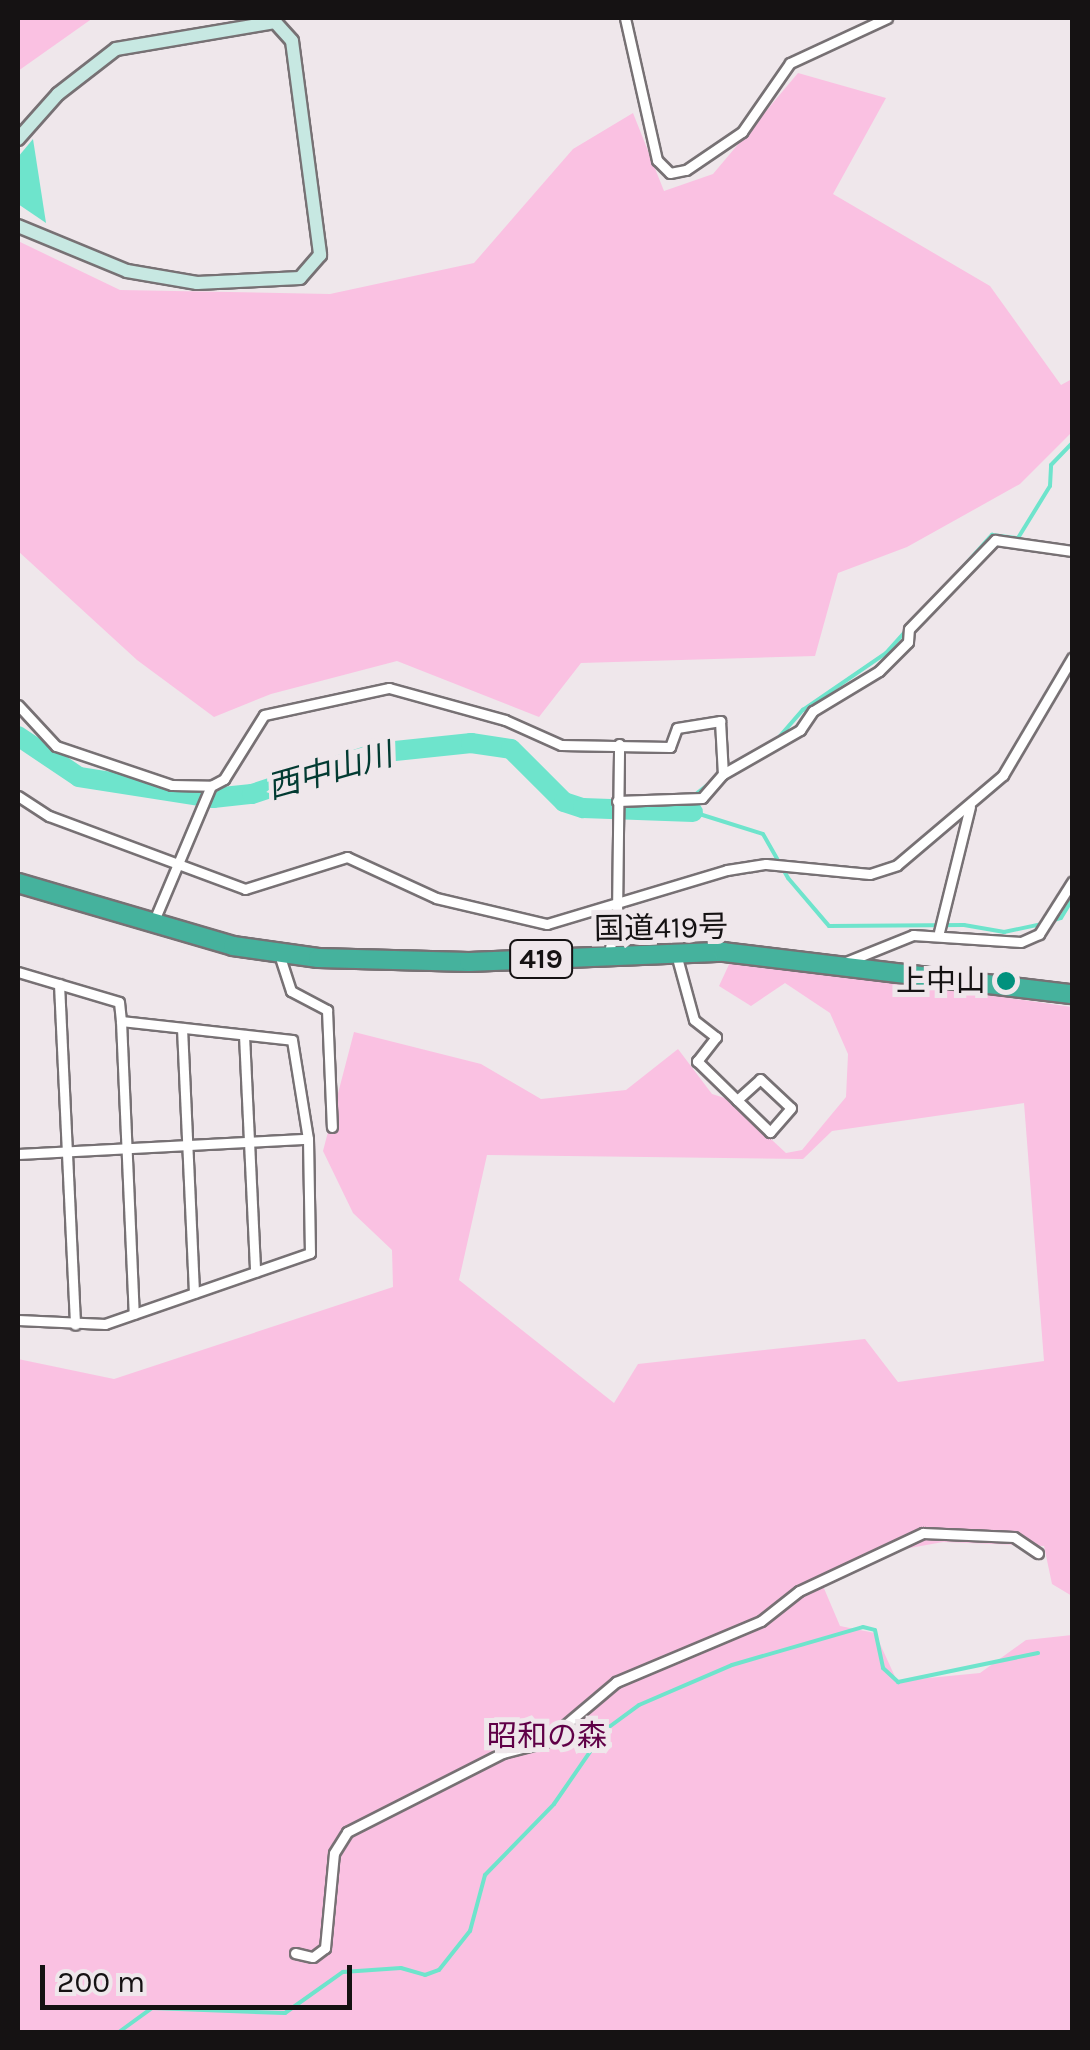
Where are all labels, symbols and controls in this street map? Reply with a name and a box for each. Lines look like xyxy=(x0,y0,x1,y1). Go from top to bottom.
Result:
water label: 西中山川 xyxy=(263,736,397,808)
street label: 国道419号 xyxy=(594,909,728,947)
road number: 419 xyxy=(508,936,574,982)
place label: 上中山 xyxy=(896,963,986,999)
marker: 上中山 xyxy=(995,970,1017,992)
park label: 昭和の森 xyxy=(487,1718,607,1754)
scale bar xyxy=(45,1945,358,2007)
text: 200 m xyxy=(57,1964,145,2000)

